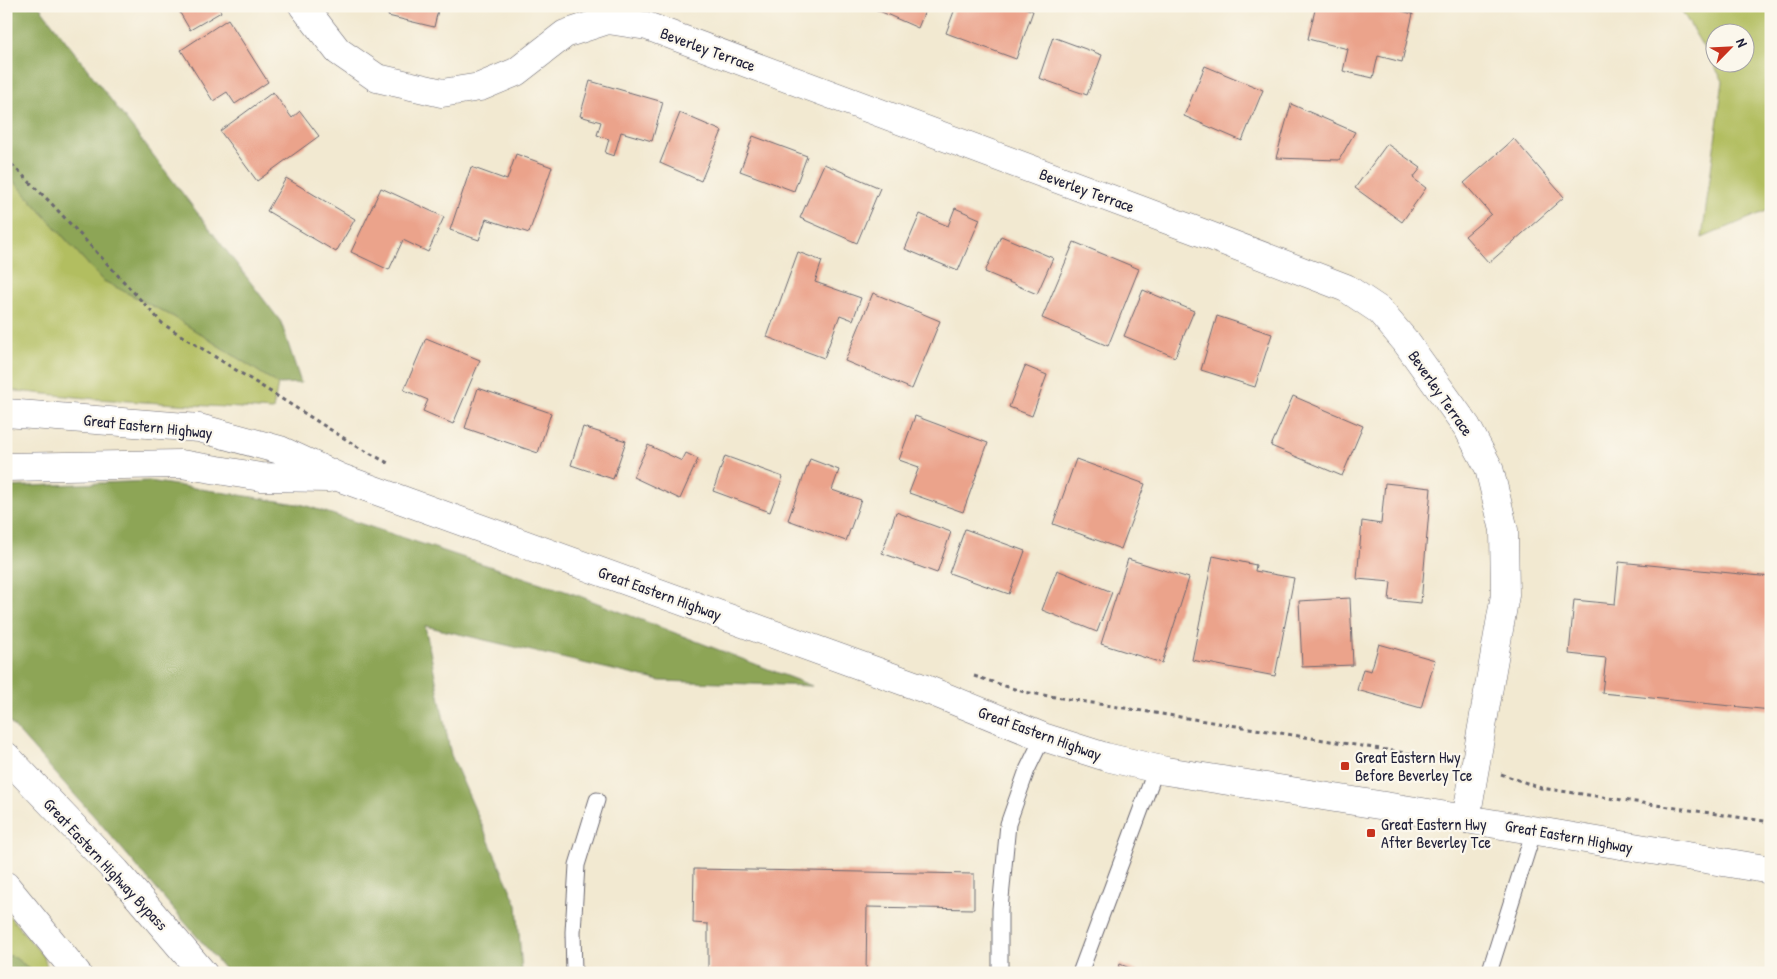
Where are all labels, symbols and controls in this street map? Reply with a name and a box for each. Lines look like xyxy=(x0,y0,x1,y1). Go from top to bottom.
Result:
street label: Beverley Terrace xyxy=(657,22,759,77)
north arrow xyxy=(1704,22,1754,72)
text: N xyxy=(1732,35,1753,50)
street label: Beverley Terrace xyxy=(1036,163,1138,218)
street label: Beverley Terrace xyxy=(1403,346,1479,441)
street label: Great Eastern Highway xyxy=(82,408,214,444)
street label: Great Eastern Highway xyxy=(595,561,725,626)
street label: Great Eastern Highway xyxy=(975,701,1105,766)
place label: Great Eastern Hwy Before Beverley Tce xyxy=(1355,746,1473,786)
marker: Great Eastern Hwy Before Beverley Tce xyxy=(1339,760,1351,772)
street label: Great Eastern Highway Bypass xyxy=(39,793,173,935)
place label: Great Eastern Hwy After Beverley Tce xyxy=(1381,813,1491,853)
street label: Great Eastern Highway xyxy=(1503,814,1635,858)
marker: Great Eastern Hwy After Beverley Tce xyxy=(1365,827,1377,839)

